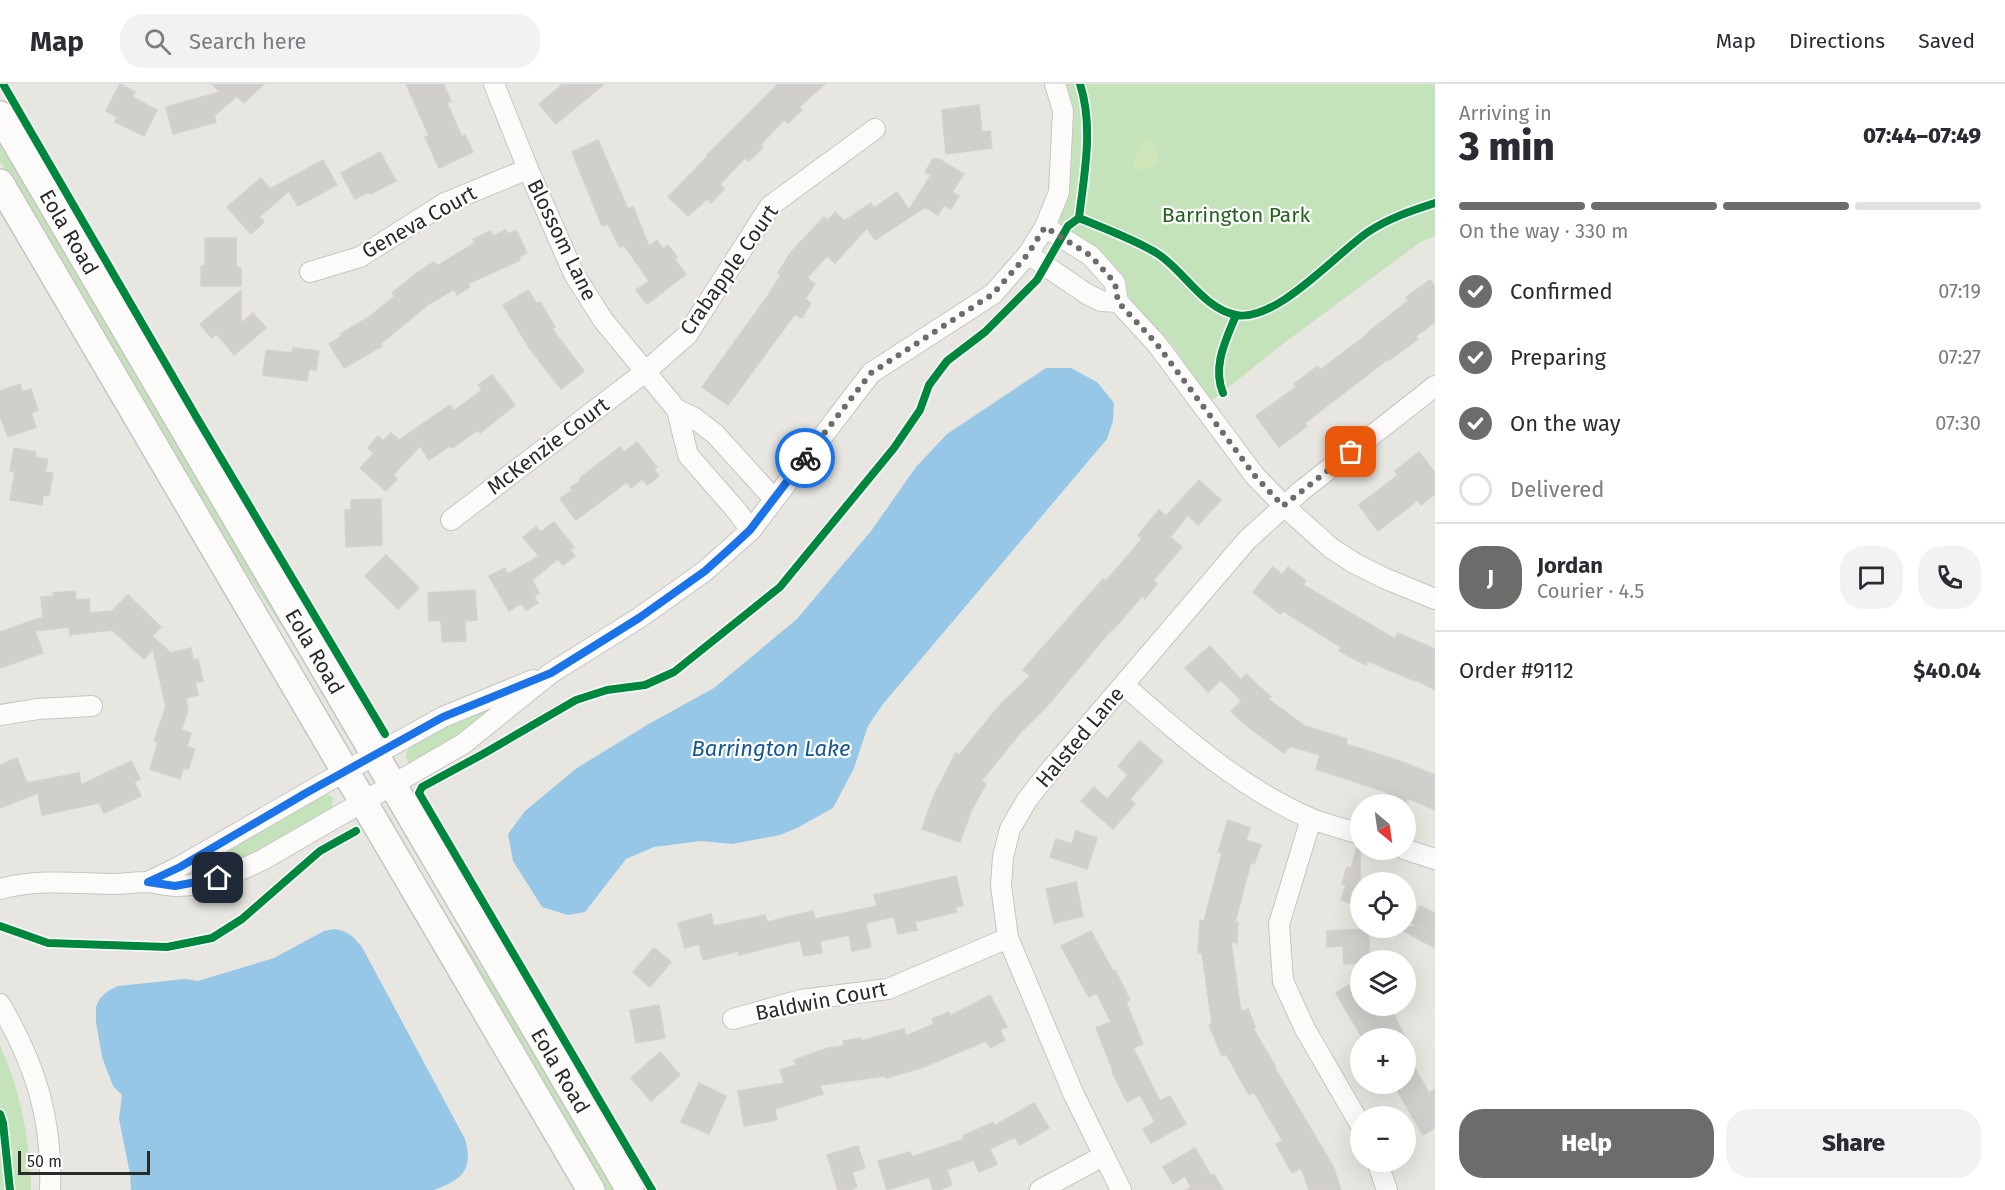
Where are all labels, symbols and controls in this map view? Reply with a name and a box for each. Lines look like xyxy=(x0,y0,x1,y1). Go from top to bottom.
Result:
search box xyxy=(120,14,540,68)
text: Map xyxy=(30,25,84,58)
icon: search xyxy=(141,25,174,58)
text: Search here xyxy=(189,28,307,55)
text: Map xyxy=(1716,28,1756,54)
text: Directions xyxy=(1789,28,1885,54)
text: Saved xyxy=(1918,28,1975,54)
text: Arriving in xyxy=(1459,101,1552,125)
text: 07:44–07:49 xyxy=(1863,122,1981,149)
text: 3 min xyxy=(1459,124,1555,170)
street label: Blossom Lane xyxy=(521,175,603,305)
street label: Geneva Court xyxy=(357,180,481,264)
street label: Eola Road xyxy=(34,185,104,280)
street label: Crabapple Court xyxy=(674,199,784,340)
park label: Barrington Park xyxy=(1162,202,1310,228)
text: On the way · 330 m xyxy=(1459,219,1628,243)
icon: check xyxy=(1459,275,1492,308)
text: Confirmed xyxy=(1510,278,1613,305)
text: 07:19 xyxy=(1938,279,1981,303)
icon: check xyxy=(1459,341,1492,374)
text: Preparing xyxy=(1510,344,1606,371)
text: 07:27 xyxy=(1938,345,1981,369)
street label: McKenzie Court xyxy=(482,391,614,500)
icon: check xyxy=(1459,407,1492,440)
text: On the way xyxy=(1510,410,1621,437)
text: 07:30 xyxy=(1935,411,1981,435)
pin xyxy=(1325,426,1376,477)
courier xyxy=(775,428,835,488)
icon: bag xyxy=(1334,435,1367,468)
icon: bike xyxy=(789,442,822,475)
text: Delivered xyxy=(1510,476,1605,503)
button: chat xyxy=(1840,546,1903,609)
button: phone xyxy=(1918,546,1981,609)
text: Jordan xyxy=(1537,552,1603,579)
text: J xyxy=(1487,564,1494,591)
text: Courier · 4.5 xyxy=(1537,579,1644,603)
street label: Eola Road xyxy=(279,604,350,699)
text: Order #9112 xyxy=(1459,657,1574,684)
text: $40.04 xyxy=(1913,657,1981,684)
street label: Halsted Lane xyxy=(1030,681,1130,793)
water label: Barrington Lake xyxy=(692,735,850,762)
north arrow xyxy=(1350,794,1416,860)
map controls xyxy=(1350,794,1416,1172)
pin xyxy=(192,852,243,903)
icon: home xyxy=(201,861,234,894)
button: locate xyxy=(1350,872,1416,938)
button: layers xyxy=(1350,950,1416,1016)
street label: Baldwin Court xyxy=(753,975,889,1026)
street label: Eola Road xyxy=(525,1024,595,1118)
button: + xyxy=(1350,1028,1416,1094)
button: − xyxy=(1350,1106,1416,1172)
button: Help xyxy=(1459,1109,1714,1178)
button: Share xyxy=(1726,1109,1981,1178)
scale bar xyxy=(18,1148,150,1176)
text: 50 m xyxy=(27,1152,62,1171)

